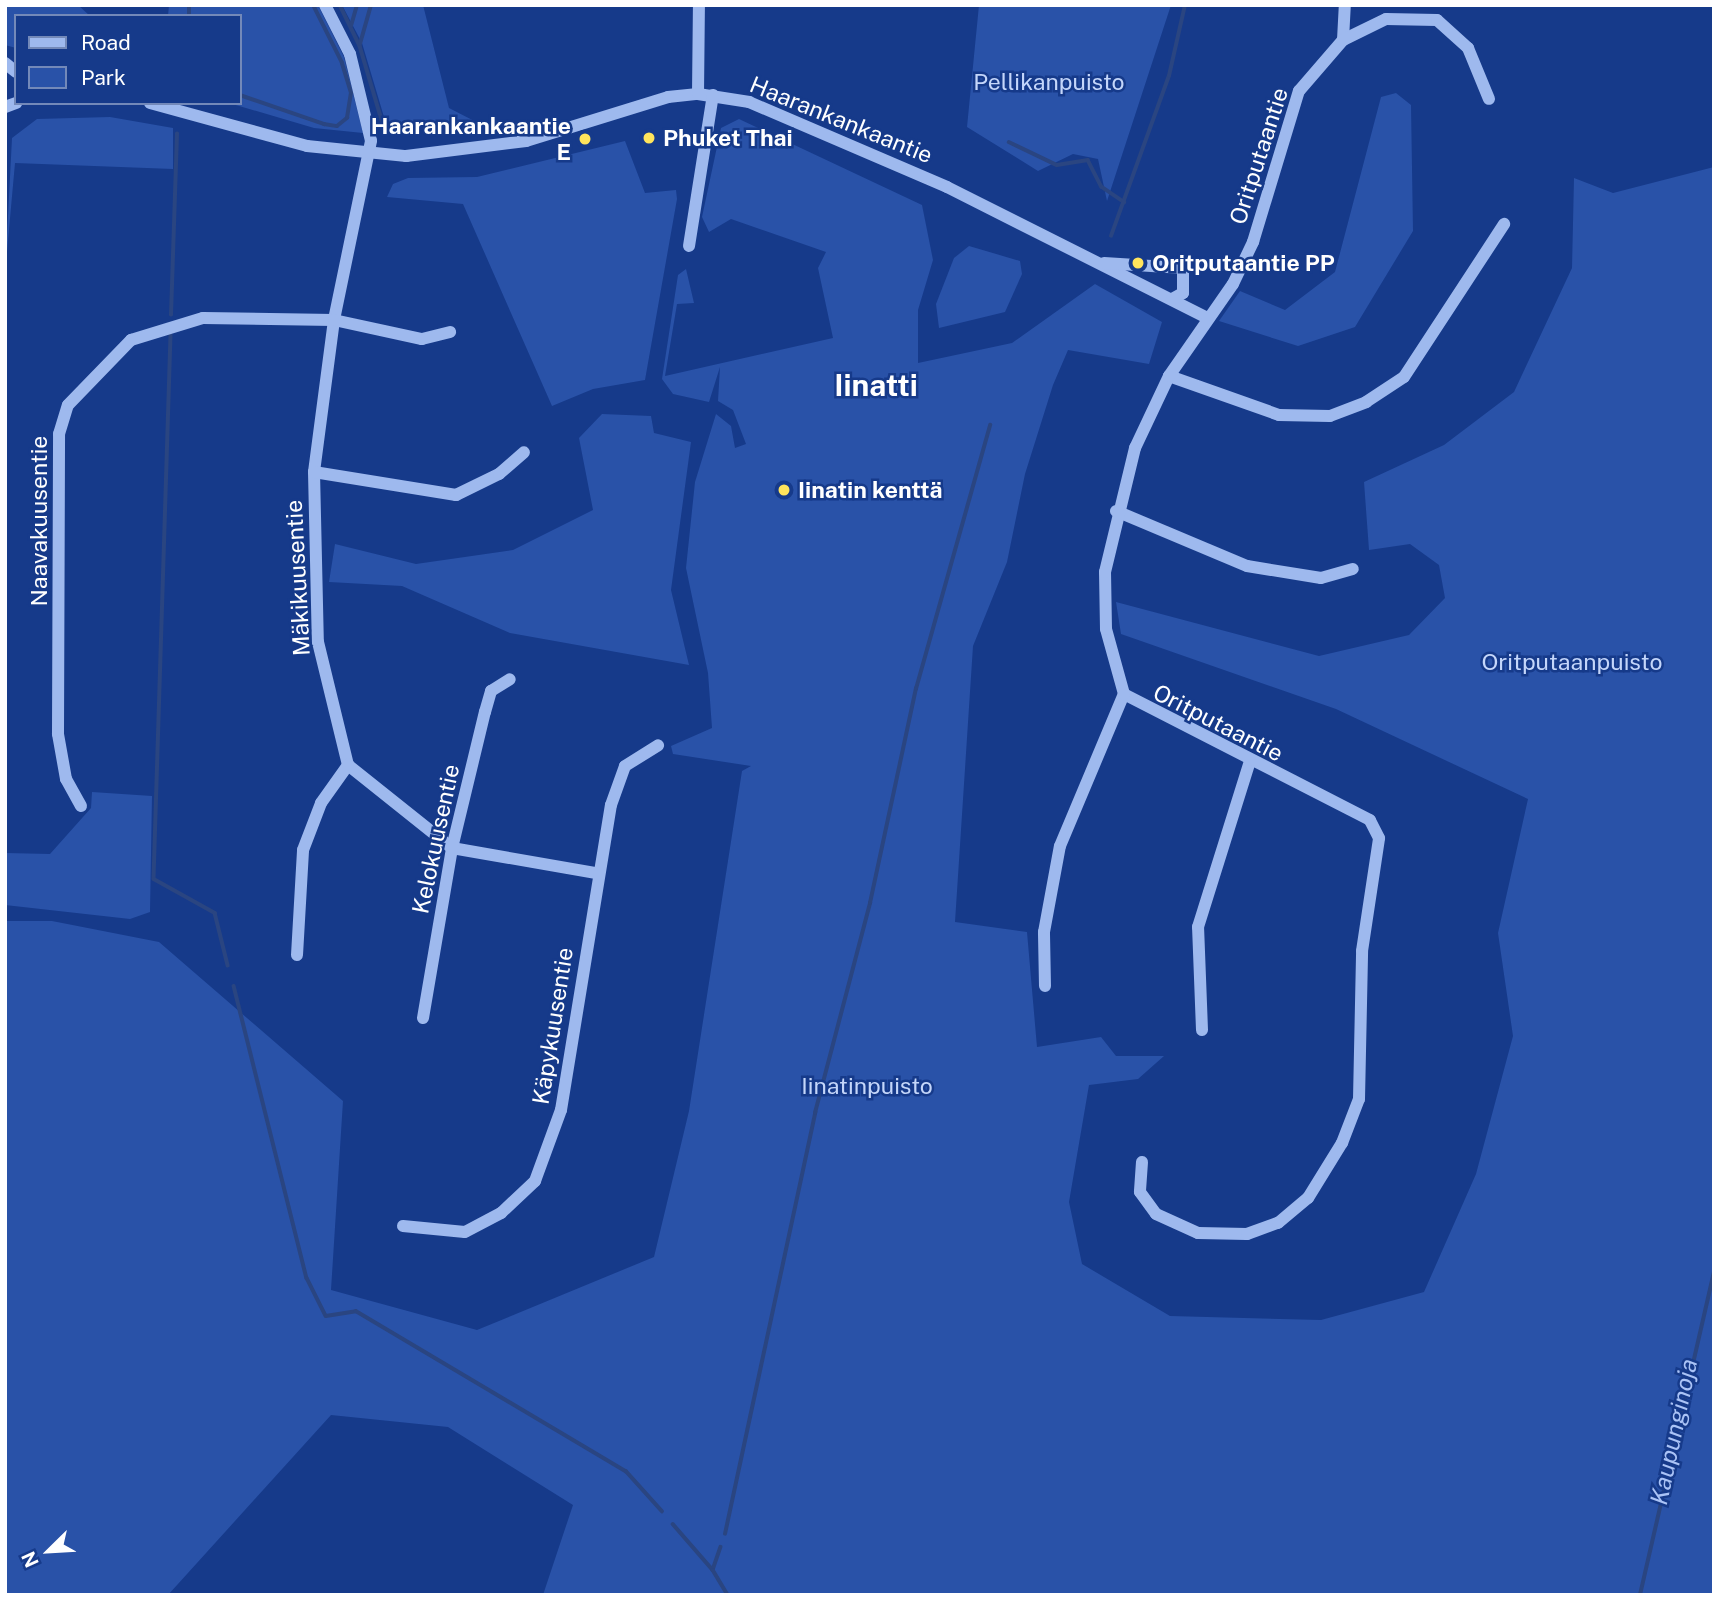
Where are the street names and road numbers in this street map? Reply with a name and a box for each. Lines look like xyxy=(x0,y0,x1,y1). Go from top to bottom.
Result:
street label: Haarankankaantie xyxy=(746,71,936,169)
street label: Oritputaantie xyxy=(1224,84,1294,228)
street label: Naavakuusentie xyxy=(25,436,53,606)
street label: Mäkikuusentie xyxy=(280,499,316,657)
street label: Oritputaantie xyxy=(1148,678,1288,768)
street label: Kelokuusentie xyxy=(407,762,465,916)
street label: Käpykuusentie xyxy=(527,946,579,1106)

